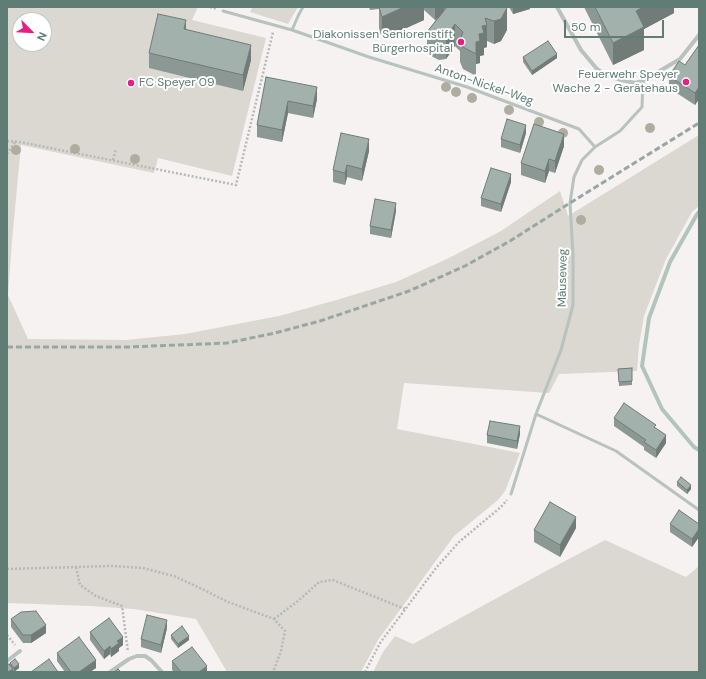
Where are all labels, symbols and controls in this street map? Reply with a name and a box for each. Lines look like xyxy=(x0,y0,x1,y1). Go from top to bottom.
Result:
north arrow xyxy=(12,12,52,52)
scale bar xyxy=(566,12,666,38)
text: 50 m xyxy=(571,19,600,35)
place label: Diakonissen Seniorenstift Bürgerhospital xyxy=(313,28,453,56)
text: N xyxy=(34,30,50,43)
marker: Diakonissen Seniorenstift Bürgerhospital xyxy=(456,37,466,47)
street label: Anton-Nickel-Weg xyxy=(433,61,535,109)
place label: Feuerwehr Speyer Wache 2 - Gerätehaus xyxy=(552,68,678,96)
place label: FC Speyer 09 xyxy=(139,76,215,90)
marker: Feuerwehr Speyer Wache 2 - Gerätehaus xyxy=(681,77,691,87)
marker: FC Speyer 09 xyxy=(126,78,136,88)
street label: Mäuseweg xyxy=(555,249,571,307)

